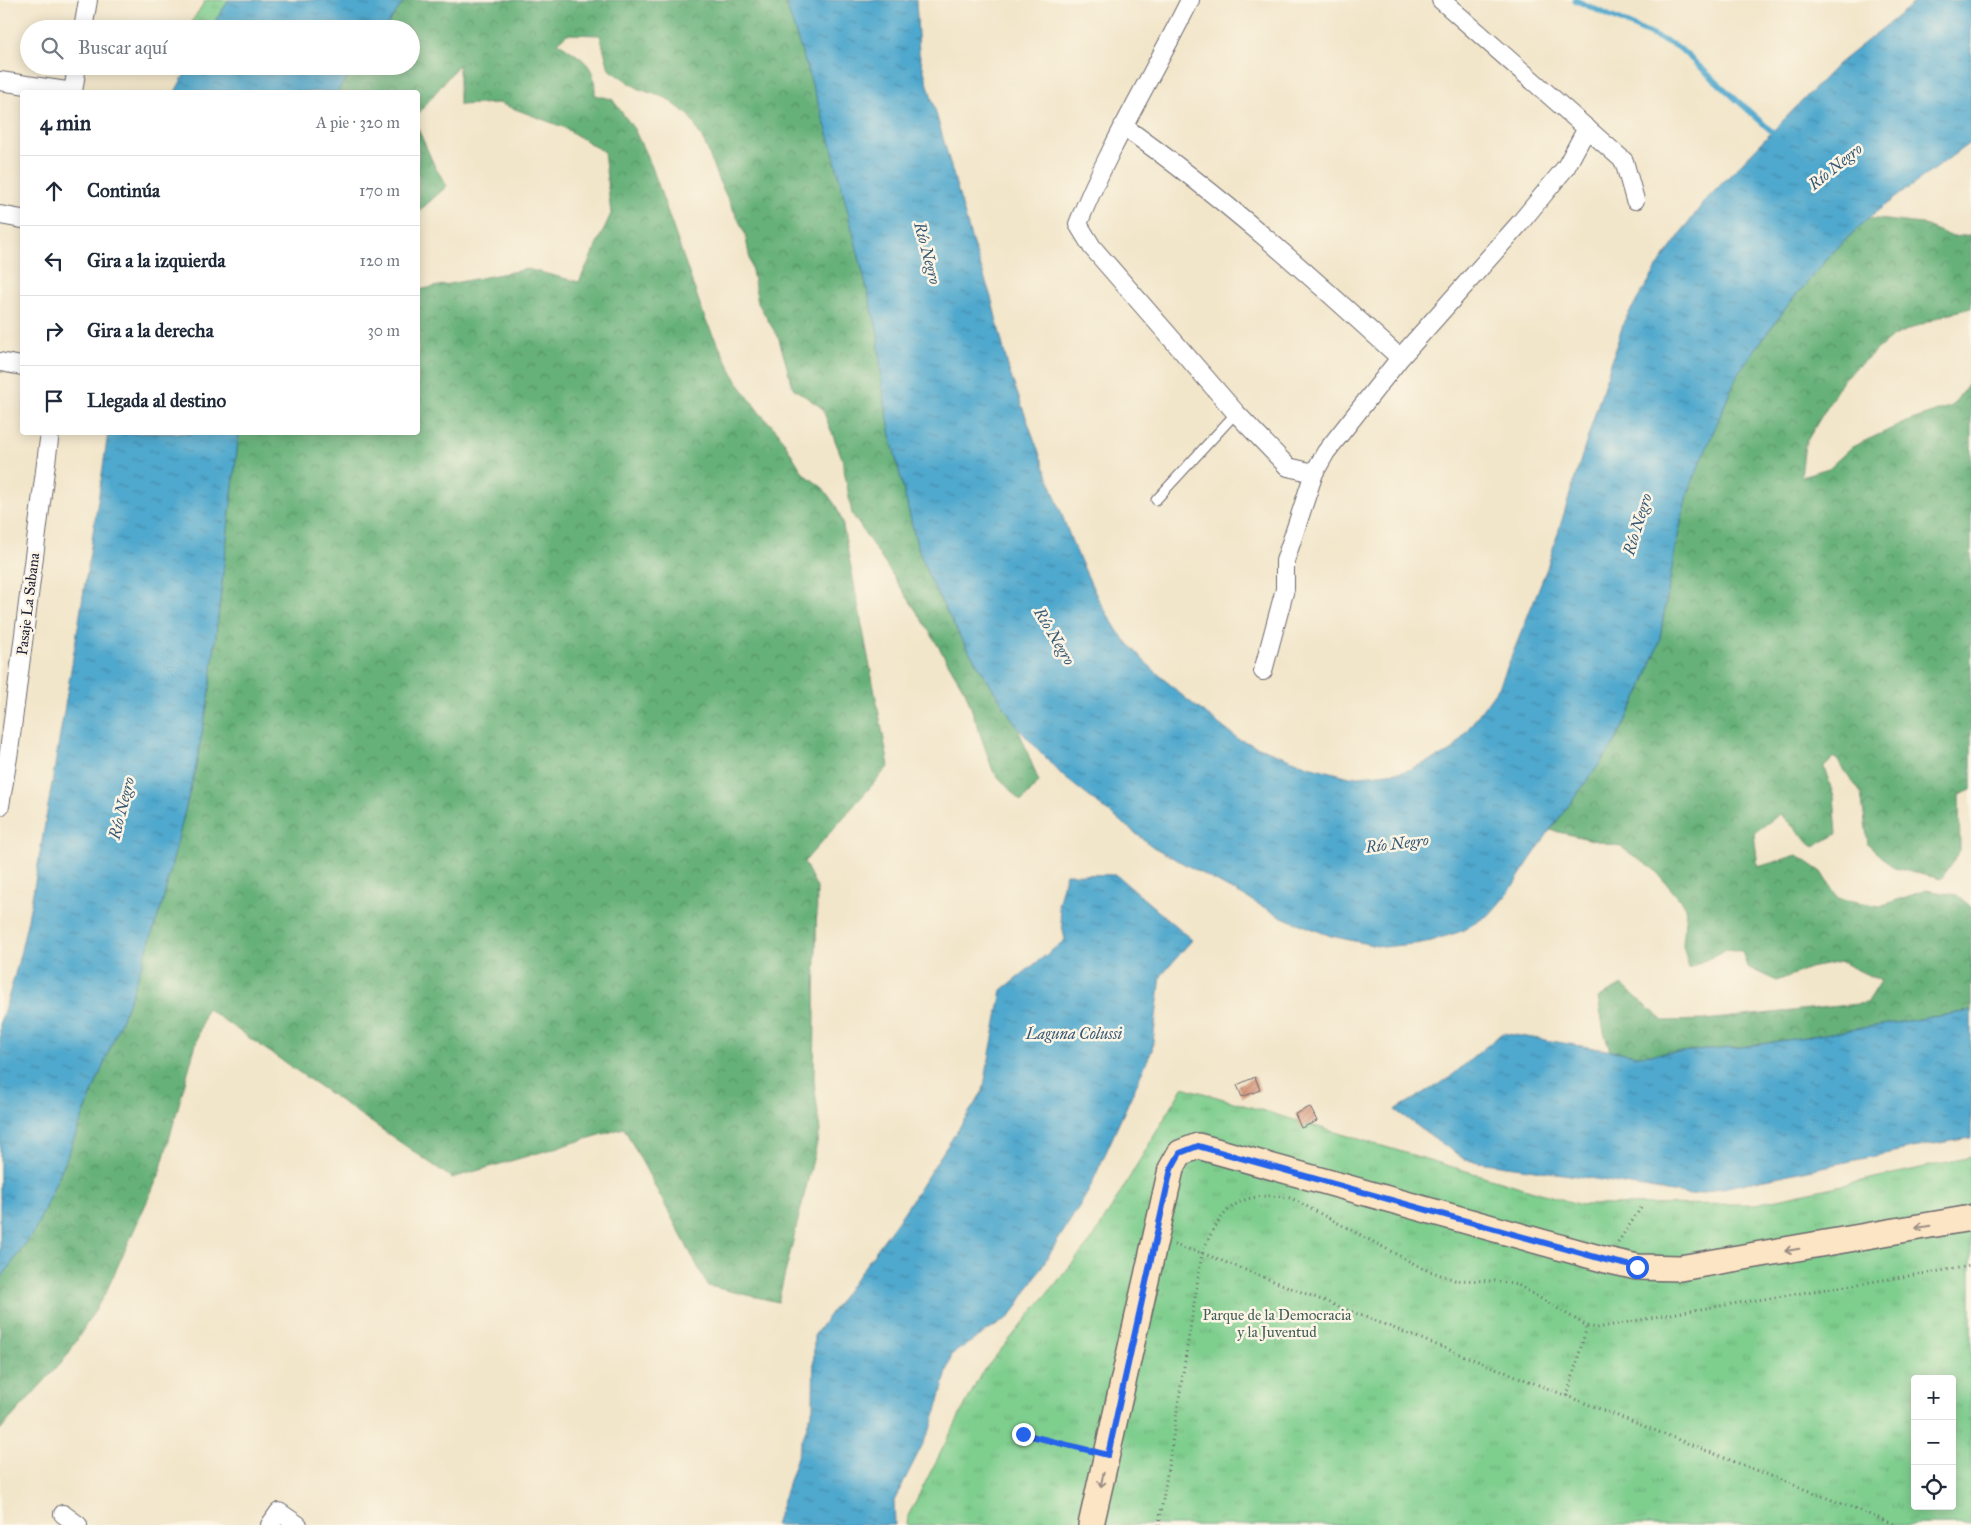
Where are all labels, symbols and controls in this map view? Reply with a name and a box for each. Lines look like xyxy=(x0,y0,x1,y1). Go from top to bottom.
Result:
search box xyxy=(20,20,420,75)
icon: search xyxy=(38,34,66,62)
text: Buscar aquí xyxy=(78,36,167,59)
text: 4 min xyxy=(40,110,91,136)
text: A pie · 320 m xyxy=(316,113,400,132)
water label: Río Negro xyxy=(1804,139,1866,194)
icon: ahead xyxy=(40,177,68,205)
text: Continúa xyxy=(87,179,160,202)
text: 170 m xyxy=(359,181,400,200)
water label: Río Negro xyxy=(910,219,945,286)
icon: left xyxy=(40,247,68,275)
text: Gira a la izquierda xyxy=(87,249,226,272)
text: 120 m xyxy=(360,251,400,270)
icon: right xyxy=(40,317,68,345)
text: Gira a la derecha xyxy=(87,319,214,342)
text: 30 m xyxy=(367,321,400,340)
icon: arrive xyxy=(40,387,68,415)
text: Llegada al destino xyxy=(87,389,226,412)
water label: Río Negro xyxy=(1619,491,1656,558)
street label: Pasaje La Sabana xyxy=(13,551,43,656)
water label: Río Negro xyxy=(1030,603,1079,668)
water label: Río Negro xyxy=(104,775,138,842)
water label: Río Negro xyxy=(1363,830,1430,857)
water label: Laguna Colussi xyxy=(1025,1024,1123,1043)
one-way arrow xyxy=(1915,1222,1931,1232)
one-way arrow xyxy=(1784,1245,1800,1255)
route start xyxy=(1626,1256,1649,1279)
park label: Parque de la Democracia y la Juventud xyxy=(1203,1306,1352,1342)
map controls xyxy=(1911,1375,1956,1510)
button: + xyxy=(1911,1375,1956,1420)
button: − xyxy=(1911,1420,1956,1465)
route end xyxy=(1012,1423,1035,1446)
button: locate xyxy=(1911,1465,1956,1510)
one-way arrow xyxy=(1097,1471,1106,1487)

